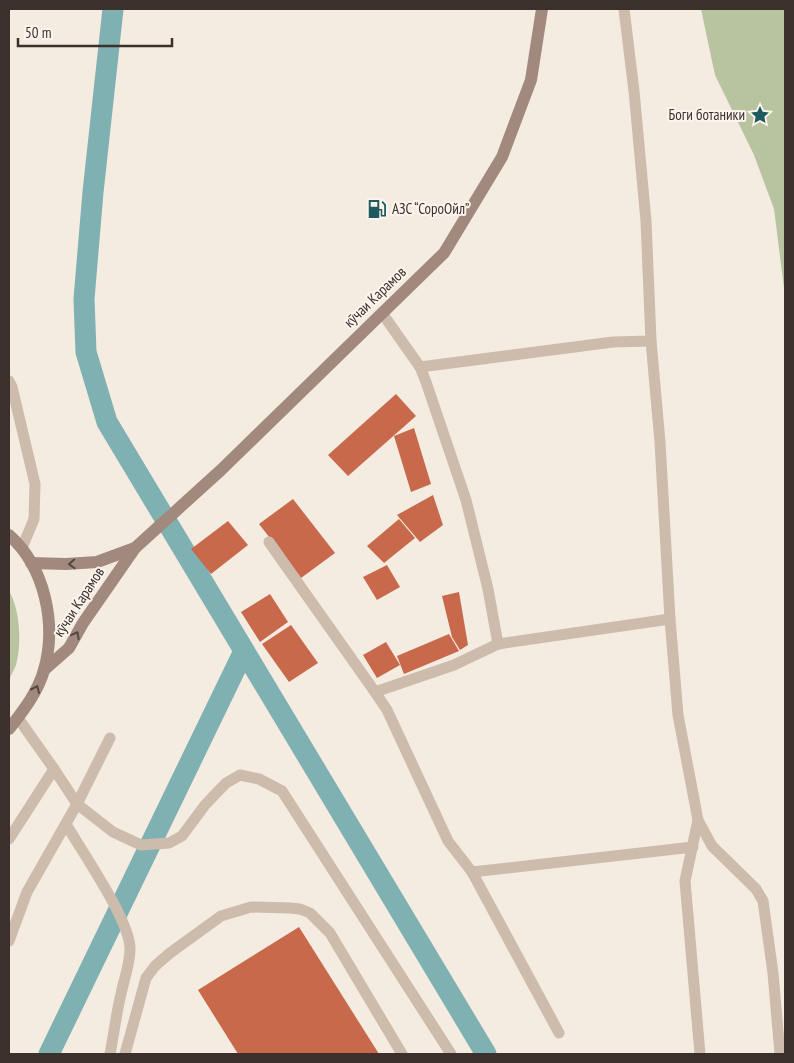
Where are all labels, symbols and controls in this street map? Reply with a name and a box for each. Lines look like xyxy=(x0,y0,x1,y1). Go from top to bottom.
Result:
scale bar xyxy=(18,15,171,47)
text: 50 m xyxy=(25,23,51,42)
place icon: Боги ботаники xyxy=(749,104,771,126)
place label: Боги ботаники xyxy=(669,105,745,124)
fuel station icon: АЗС “СороОйл” xyxy=(366,198,388,220)
place label: АЗС “СороОйл” xyxy=(392,199,469,218)
street label: кӯчаи Карамов xyxy=(339,262,410,331)
one-way arrow xyxy=(67,558,75,569)
street label: кӯчаи Карамов xyxy=(49,563,108,640)
one-way arrow xyxy=(70,631,80,640)
one-way arrow xyxy=(30,685,40,694)

